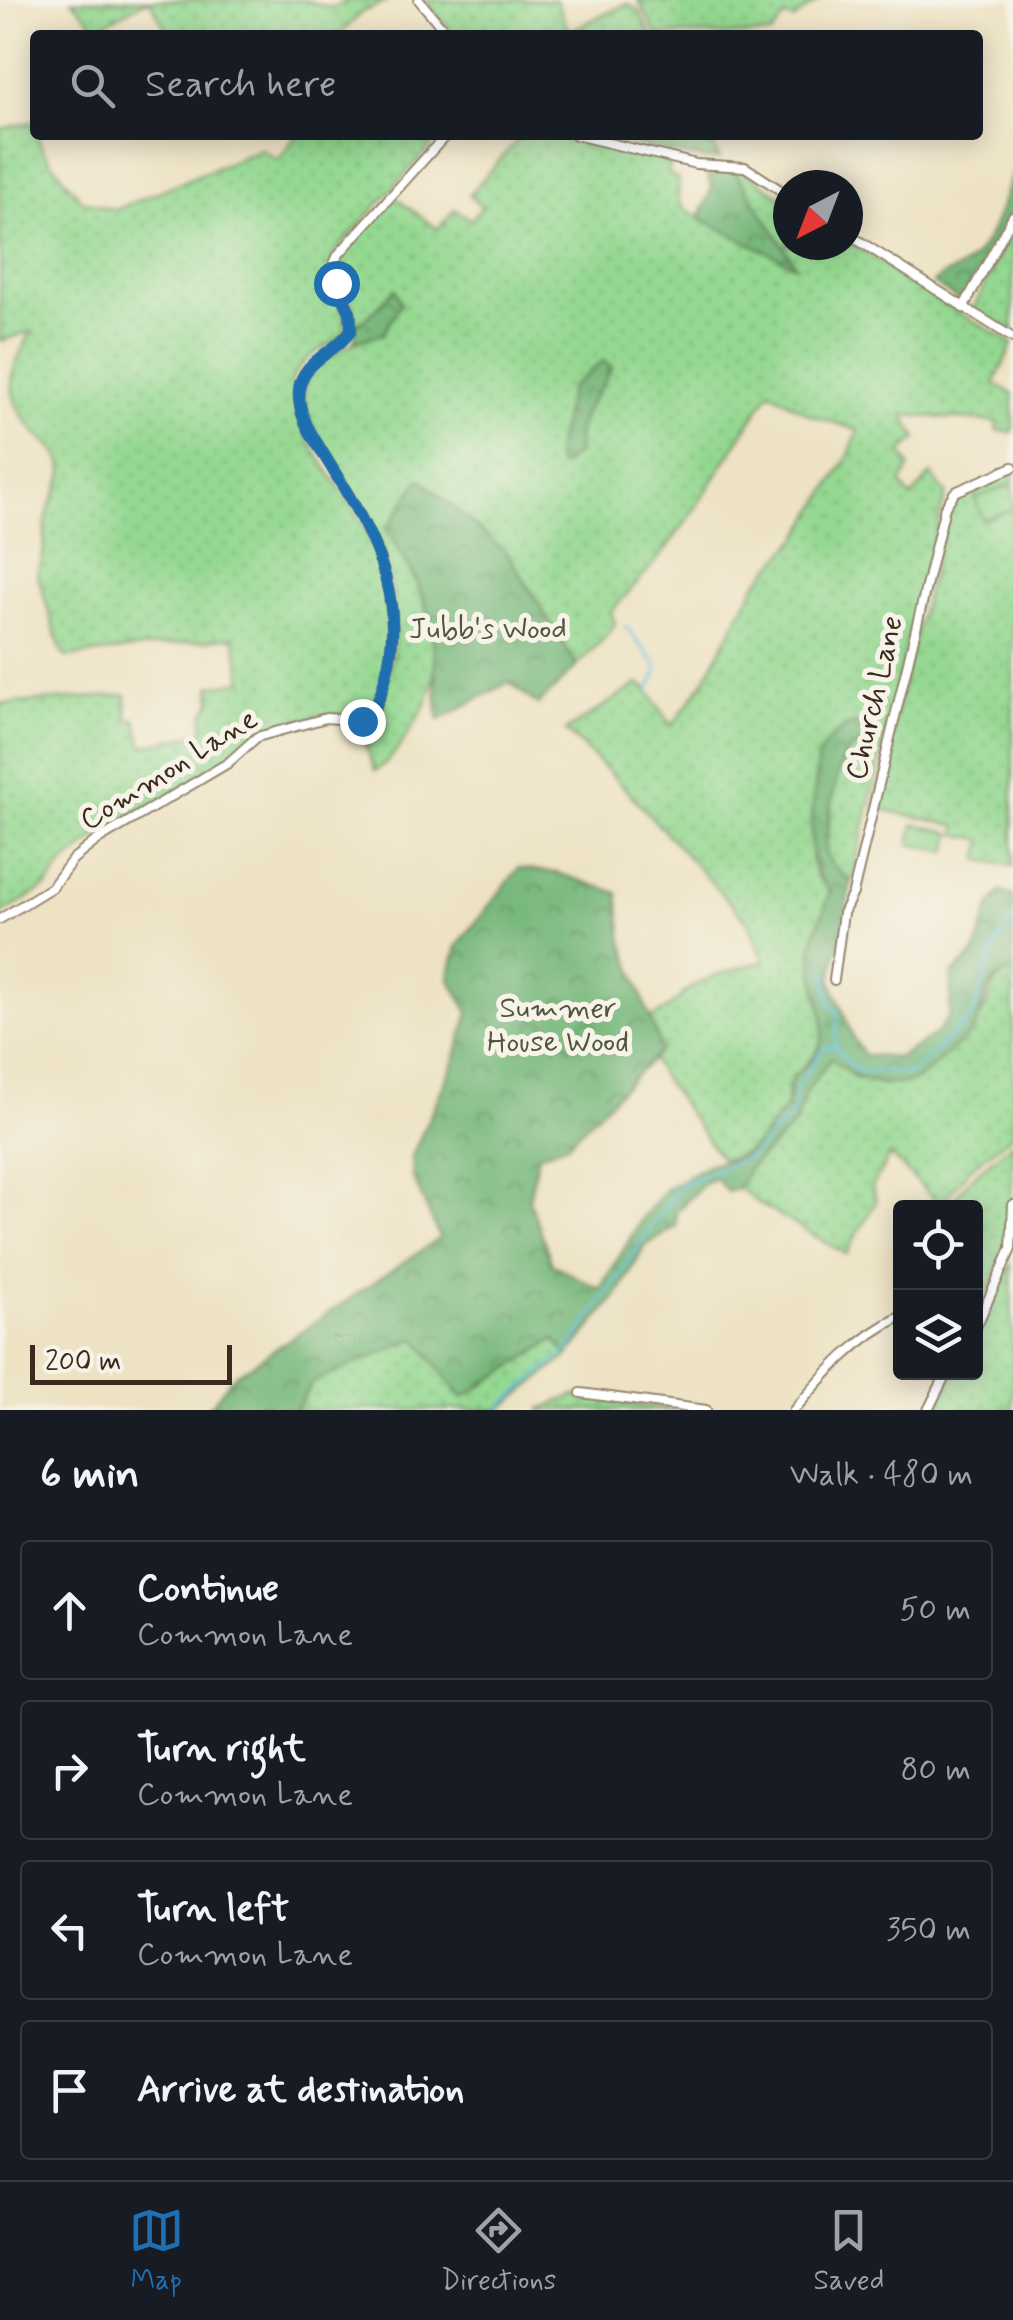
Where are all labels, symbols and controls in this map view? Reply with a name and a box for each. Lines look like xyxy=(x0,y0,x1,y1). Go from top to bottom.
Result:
search box xyxy=(30,30,983,140)
icon: search xyxy=(65,58,120,113)
text: Search here xyxy=(145,61,336,110)
north arrow xyxy=(773,170,863,260)
route start xyxy=(314,261,360,307)
park label: Jubb's Wood xyxy=(409,610,567,649)
street label: Church Lane xyxy=(837,612,913,784)
route end xyxy=(340,699,386,745)
street label: Common Lane xyxy=(73,700,265,840)
park label: Summer House Wood xyxy=(487,989,629,1062)
map controls xyxy=(893,1200,983,1380)
button: locate xyxy=(893,1200,983,1290)
button: layers xyxy=(893,1290,983,1380)
scale bar xyxy=(30,1340,232,1384)
text: 200 m xyxy=(45,1344,121,1381)
text: 6 min xyxy=(40,1448,139,1503)
text: Walk · 480 m xyxy=(790,1454,973,1496)
text: Continue xyxy=(137,1565,279,1614)
icon: ahead xyxy=(42,1583,97,1638)
text: 50 m xyxy=(899,1589,971,1631)
text: Common Lane xyxy=(137,1614,353,1656)
text: Turn right xyxy=(137,1725,306,1774)
icon: right xyxy=(42,1743,97,1798)
text: 80 m xyxy=(901,1749,971,1791)
text: Common Lane xyxy=(137,1774,353,1816)
text: Turn left xyxy=(137,1885,289,1934)
icon: left xyxy=(42,1903,97,1958)
text: 350 m xyxy=(886,1909,971,1951)
text: Common Lane xyxy=(137,1934,353,1976)
icon: arrive xyxy=(42,2063,97,2118)
text: Arrive at destination xyxy=(137,2066,464,2115)
tab: Map xyxy=(129,2203,184,2300)
tab: Directions xyxy=(441,2203,556,2300)
tab: Saved xyxy=(814,2203,884,2300)

